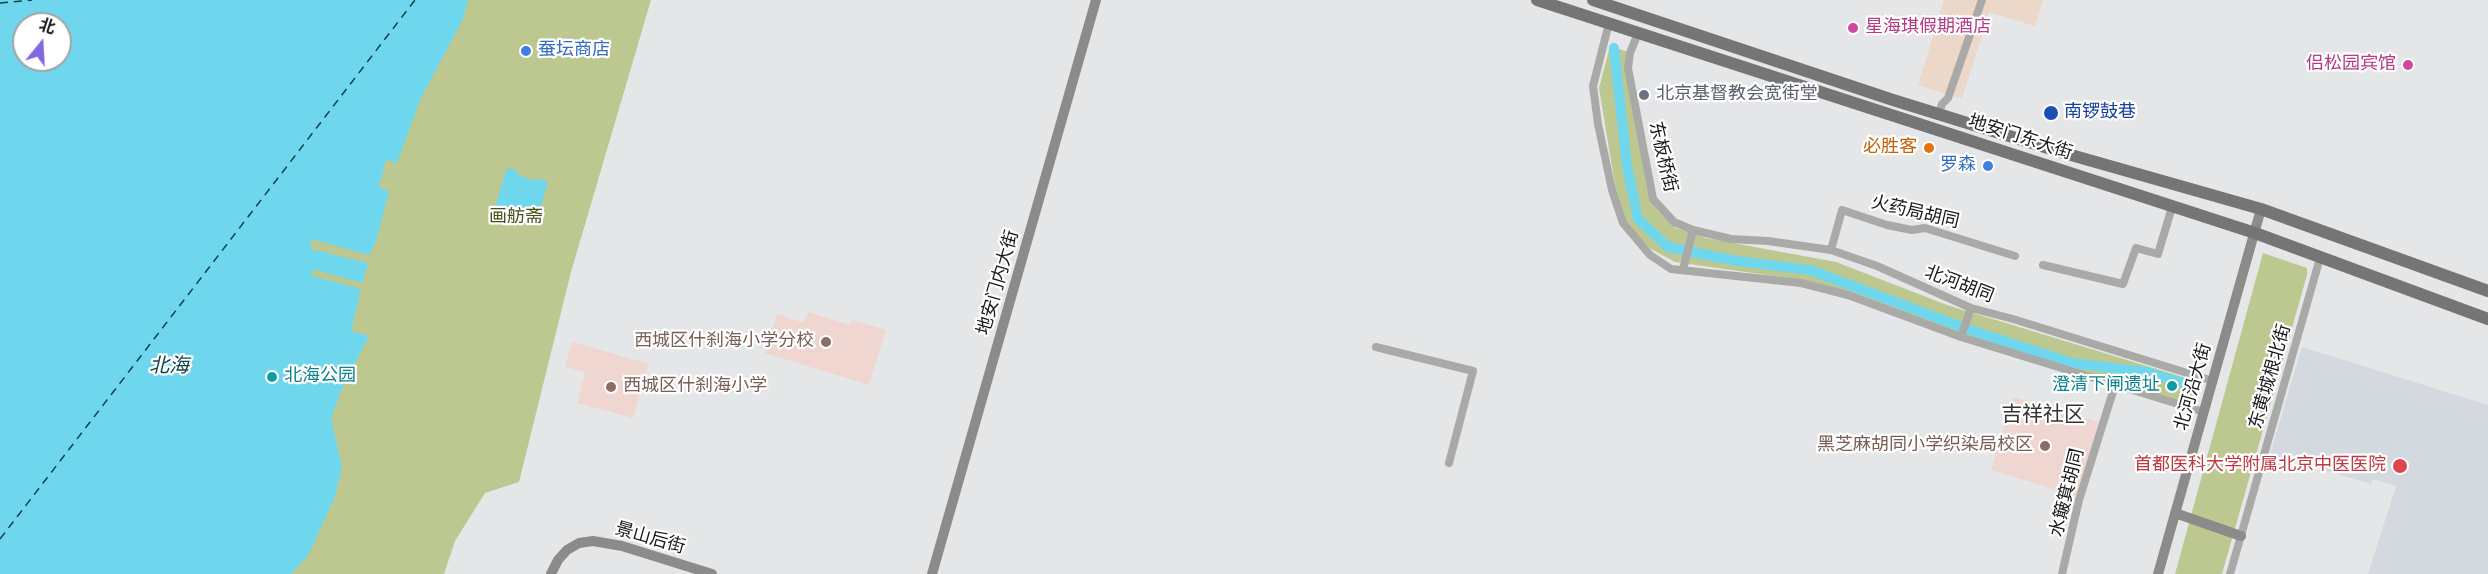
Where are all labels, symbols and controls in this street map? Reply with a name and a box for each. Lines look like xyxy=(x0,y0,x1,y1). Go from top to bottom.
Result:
north arrow xyxy=(12,12,72,72)
text: 北 xyxy=(36,13,58,40)
place label: 星海琪假期酒店 xyxy=(1865,17,1991,39)
marker: 星海琪假期酒店 xyxy=(1846,21,1860,35)
place label: 蚕坛商店 xyxy=(538,40,610,62)
marker: 蚕坛商店 xyxy=(519,44,533,58)
place label: 侣松园宾馆 xyxy=(2306,54,2396,76)
marker: 侣松园宾馆 xyxy=(2401,58,2415,72)
place label: 北京基督教会宽街堂 xyxy=(1656,84,1818,106)
marker: 北京基督教会宽街堂 xyxy=(1637,88,1651,102)
place label: 南锣鼓巷 xyxy=(2064,102,2136,124)
marker: 南锣鼓巷 xyxy=(2042,104,2060,122)
street label: 地安门东大街 xyxy=(1965,111,2075,165)
street label: 东板桥街 xyxy=(1643,119,1681,195)
place label: 必胜客 xyxy=(1863,137,1917,159)
marker: 必胜客 xyxy=(1922,141,1936,155)
place label: 罗森 xyxy=(1940,155,1976,177)
marker: 罗森 xyxy=(1981,159,1995,173)
street label: 火药局胡同 xyxy=(1869,192,1961,234)
park label: 画舫斋 xyxy=(489,207,543,229)
street label: 地安门内大街 xyxy=(974,228,1024,338)
street label: 北河胡同 xyxy=(1922,262,1996,308)
street label: 东黄城根北街 xyxy=(2246,322,2296,432)
place label: 西城区什刹海小学分校 xyxy=(634,331,814,353)
marker: 西城区什刹海小学分校 xyxy=(819,335,833,349)
street label: 北河沿大街 xyxy=(2171,341,2217,433)
water label: 北海 xyxy=(149,355,189,379)
place label: 北海公园 xyxy=(284,366,356,388)
marker: 北海公园 xyxy=(265,370,279,384)
place label: 澄清下闸遗址 xyxy=(2052,375,2160,397)
place label: 西城区什刹海小学 xyxy=(623,376,767,398)
marker: 澄清下闸遗址 xyxy=(2165,379,2179,393)
marker: 西城区什刹海小学 xyxy=(604,380,618,394)
district label: 吉祥社区 xyxy=(2001,403,2085,429)
place label: 黑芝麻胡同小学织染局校区 xyxy=(1817,435,2033,457)
marker: 黑芝麻胡同小学织染局校区 xyxy=(2038,439,2052,453)
street label: 水簸箕胡同 xyxy=(2047,447,2089,539)
place label: 首都医科大学附属北京中医医院 xyxy=(2134,455,2386,477)
marker: 首都医科大学附属北京中医医院 xyxy=(2391,457,2409,475)
street label: 景山后街 xyxy=(612,519,688,559)

